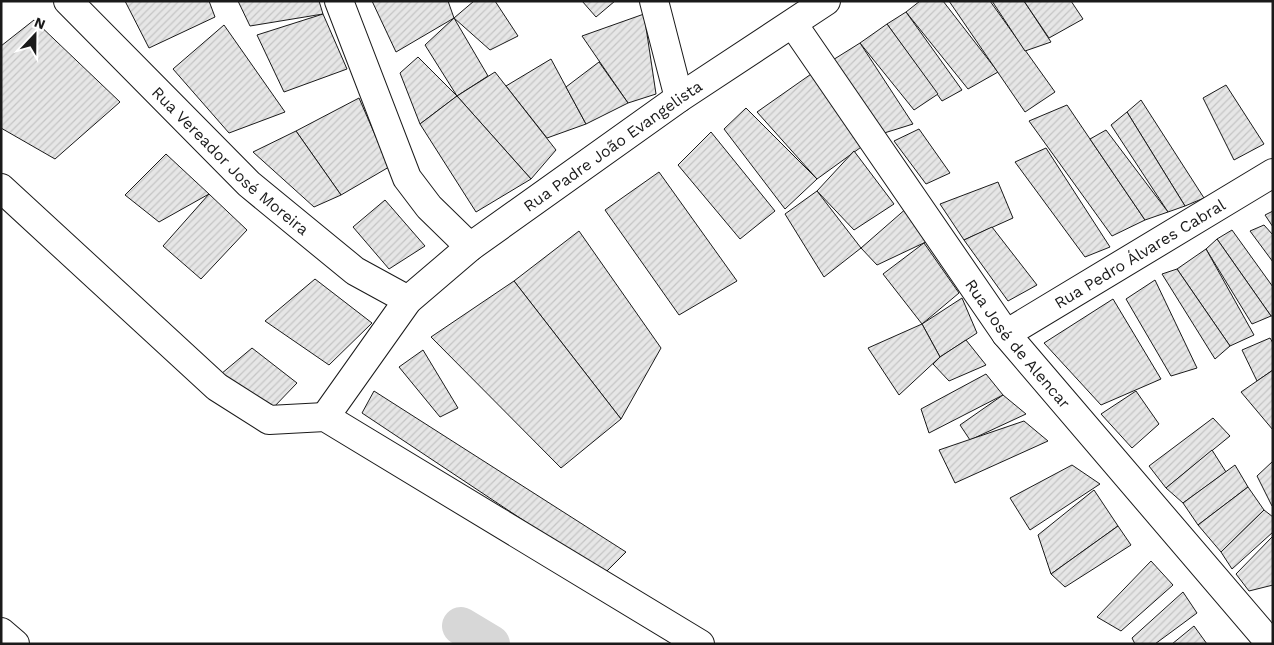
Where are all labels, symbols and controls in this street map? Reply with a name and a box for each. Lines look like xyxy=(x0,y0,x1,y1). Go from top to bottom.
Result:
north arrow xyxy=(10,10,60,60)
text: N xyxy=(32,14,48,32)
street label: Rua Padre João Evangelista xyxy=(520,76,706,216)
street label: Rua Vereador José Moreira xyxy=(148,83,313,239)
street label: Rua Pedro Álvares Cabral xyxy=(1051,195,1229,313)
street label: Rua José de Alencar xyxy=(961,276,1075,413)

